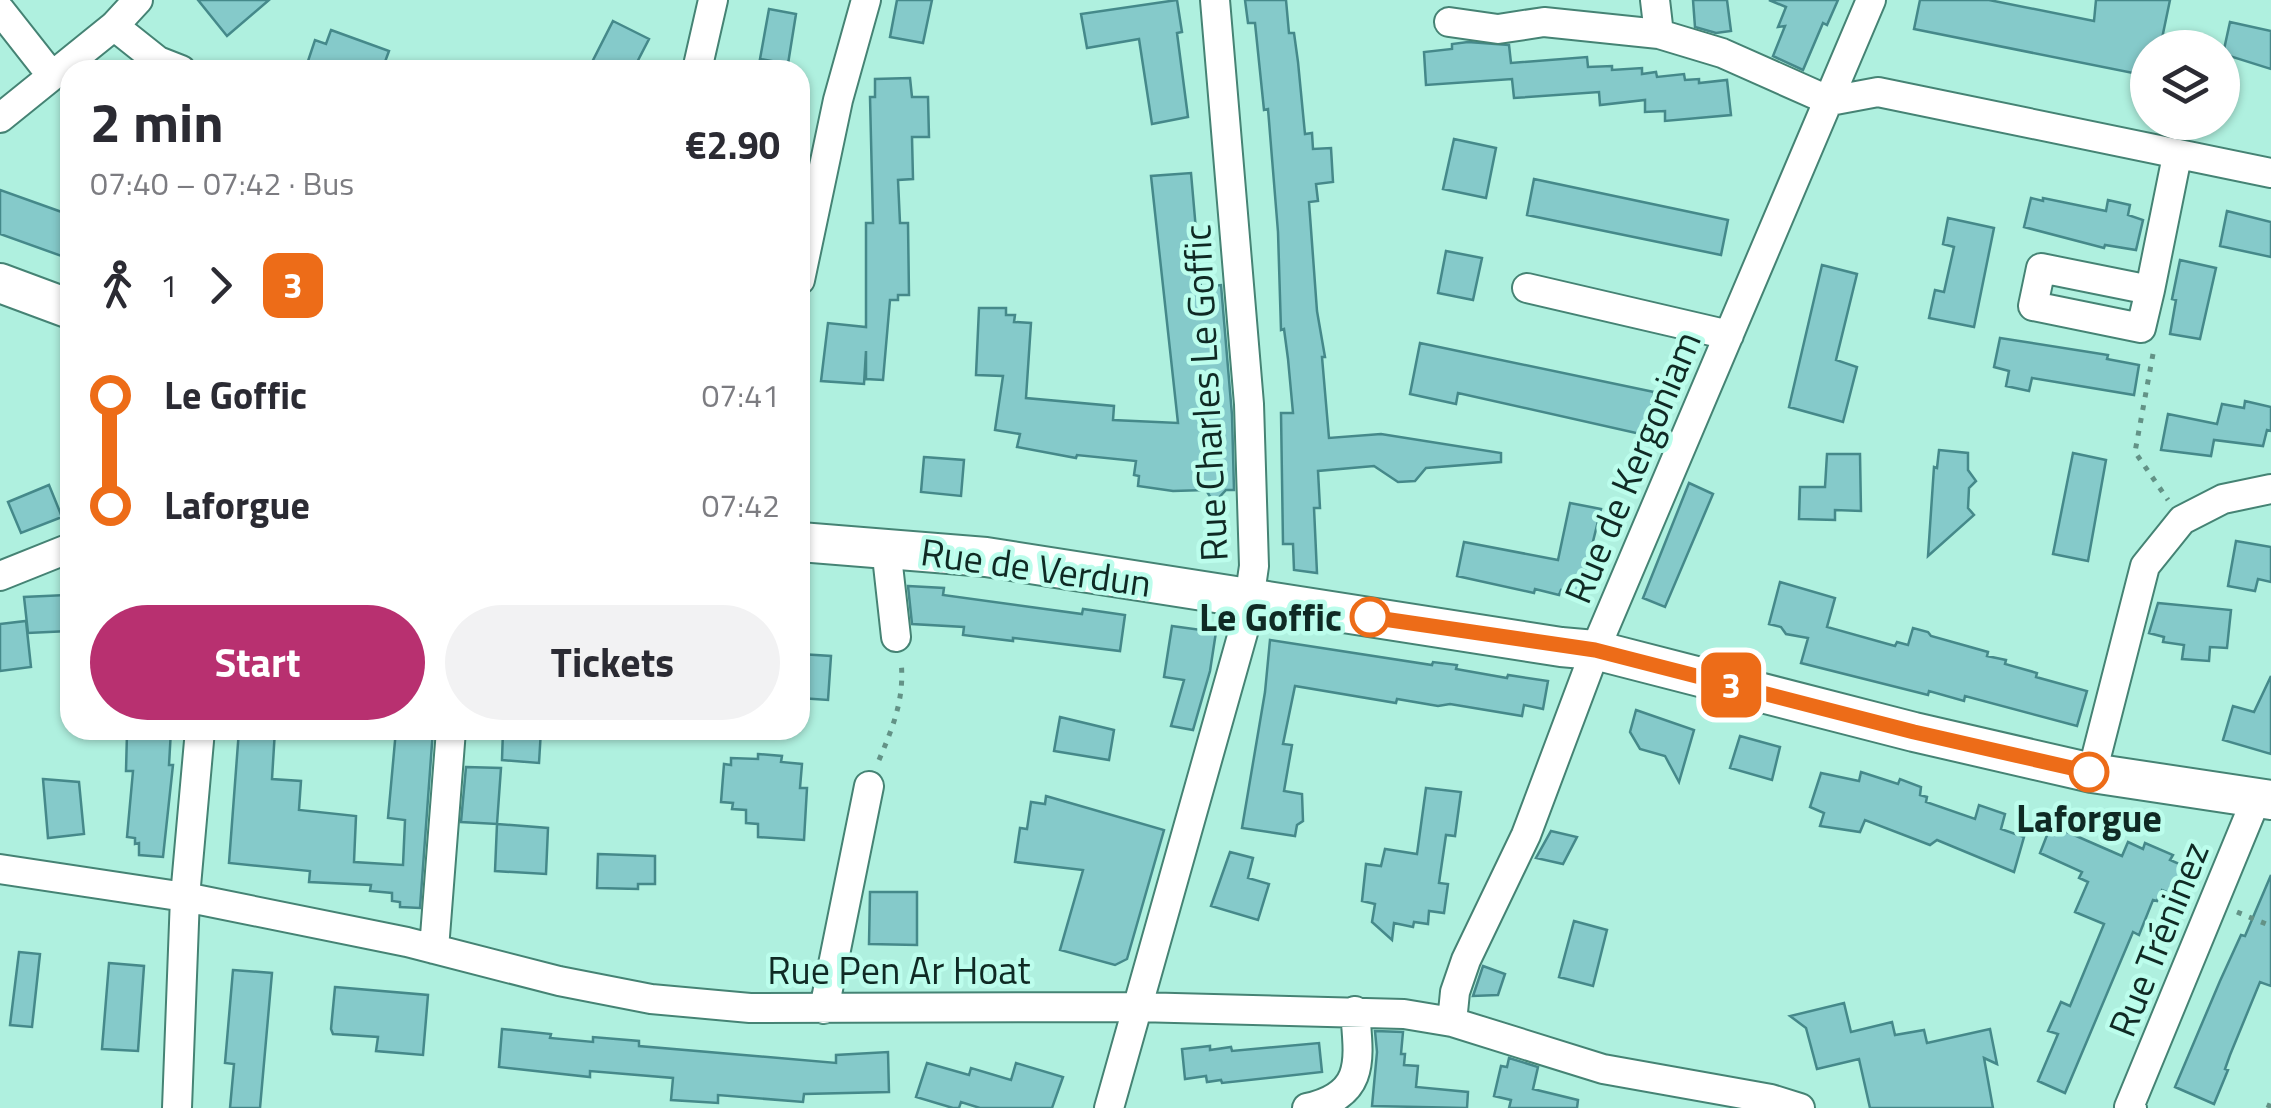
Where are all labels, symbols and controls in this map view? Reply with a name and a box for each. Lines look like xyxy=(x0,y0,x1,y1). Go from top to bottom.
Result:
map controls xyxy=(2130,30,2240,140)
button: layers xyxy=(2130,30,2240,140)
text: 2 min xyxy=(90,80,224,163)
text: €2.90 xyxy=(685,116,780,174)
text: 07:40 – 07:42 · Bus xyxy=(90,159,354,207)
street label: Rue Charles Le Goffic xyxy=(1167,223,1243,563)
icon: walk xyxy=(90,258,145,313)
icon: forward xyxy=(193,258,248,313)
text: 3 xyxy=(283,258,303,312)
text: 1 xyxy=(160,261,178,309)
street label: Rue de Kergoniam xyxy=(1548,322,1716,612)
text: Le Goffic xyxy=(164,366,307,424)
text: 07:41 xyxy=(701,371,780,419)
text: Laforgue xyxy=(164,476,310,534)
text: 07:42 xyxy=(701,481,780,529)
street label: Rue de Verdun xyxy=(917,522,1155,612)
place label: Le Goffic xyxy=(1199,588,1342,646)
marker: Le Goffic xyxy=(1351,598,1389,636)
button: Start xyxy=(90,605,425,720)
button: Tickets xyxy=(445,605,780,720)
line badge: 3 xyxy=(1698,652,1764,718)
text: 3 xyxy=(1721,658,1741,712)
marker: Laforgue xyxy=(2070,753,2108,791)
place label: Laforgue xyxy=(2016,789,2162,847)
street label: Rue Tréninez xyxy=(2093,833,2223,1045)
street label: Rue Pen Ar Hoat xyxy=(767,941,1031,999)

